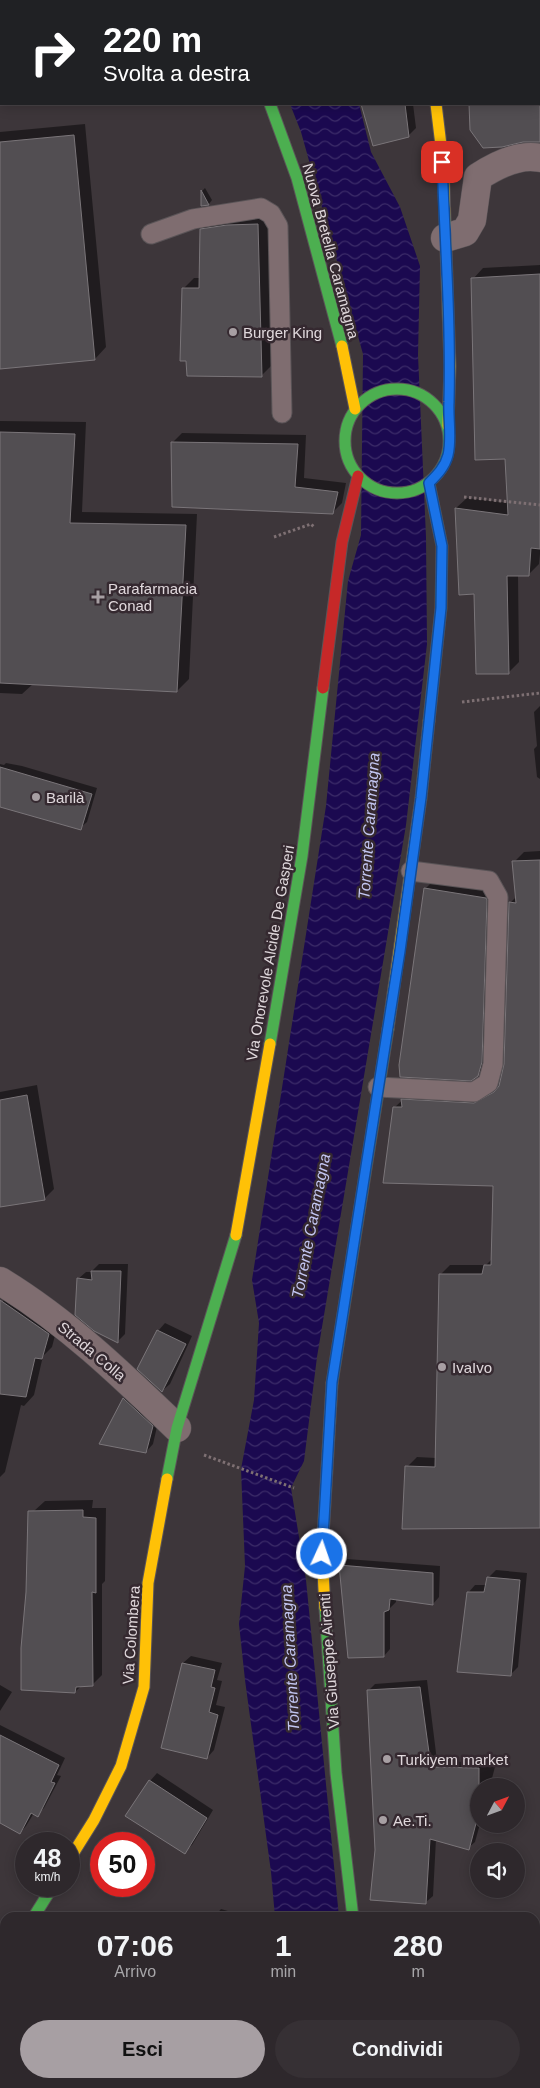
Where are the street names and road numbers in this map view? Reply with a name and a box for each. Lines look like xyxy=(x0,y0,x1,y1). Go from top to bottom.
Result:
street label: Nuova Bretella Caramagna xyxy=(299,161,363,341)
street label: Via Onorevole Alcide De Gasperi xyxy=(243,844,297,1062)
street label: Strada Colla xyxy=(55,1318,130,1384)
street label: Via Colombera xyxy=(119,1584,143,1685)
street label: Via Giuseppe Airenti xyxy=(316,1593,342,1729)

